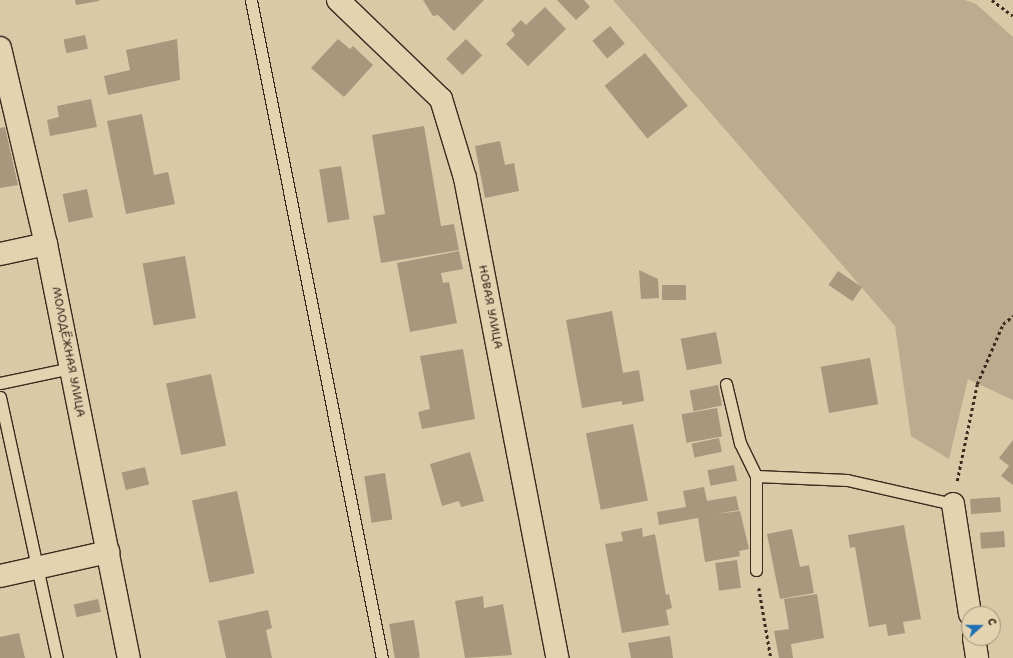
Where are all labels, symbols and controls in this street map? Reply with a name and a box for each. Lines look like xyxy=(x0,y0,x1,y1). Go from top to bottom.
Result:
street label: НОВАЯ УЛИЦА xyxy=(475,264,505,350)
street label: МОЛОДЁЖНАЯ УЛИЦА xyxy=(48,286,88,418)
north arrow xyxy=(961,606,1001,646)
text: С xyxy=(984,616,1000,628)

